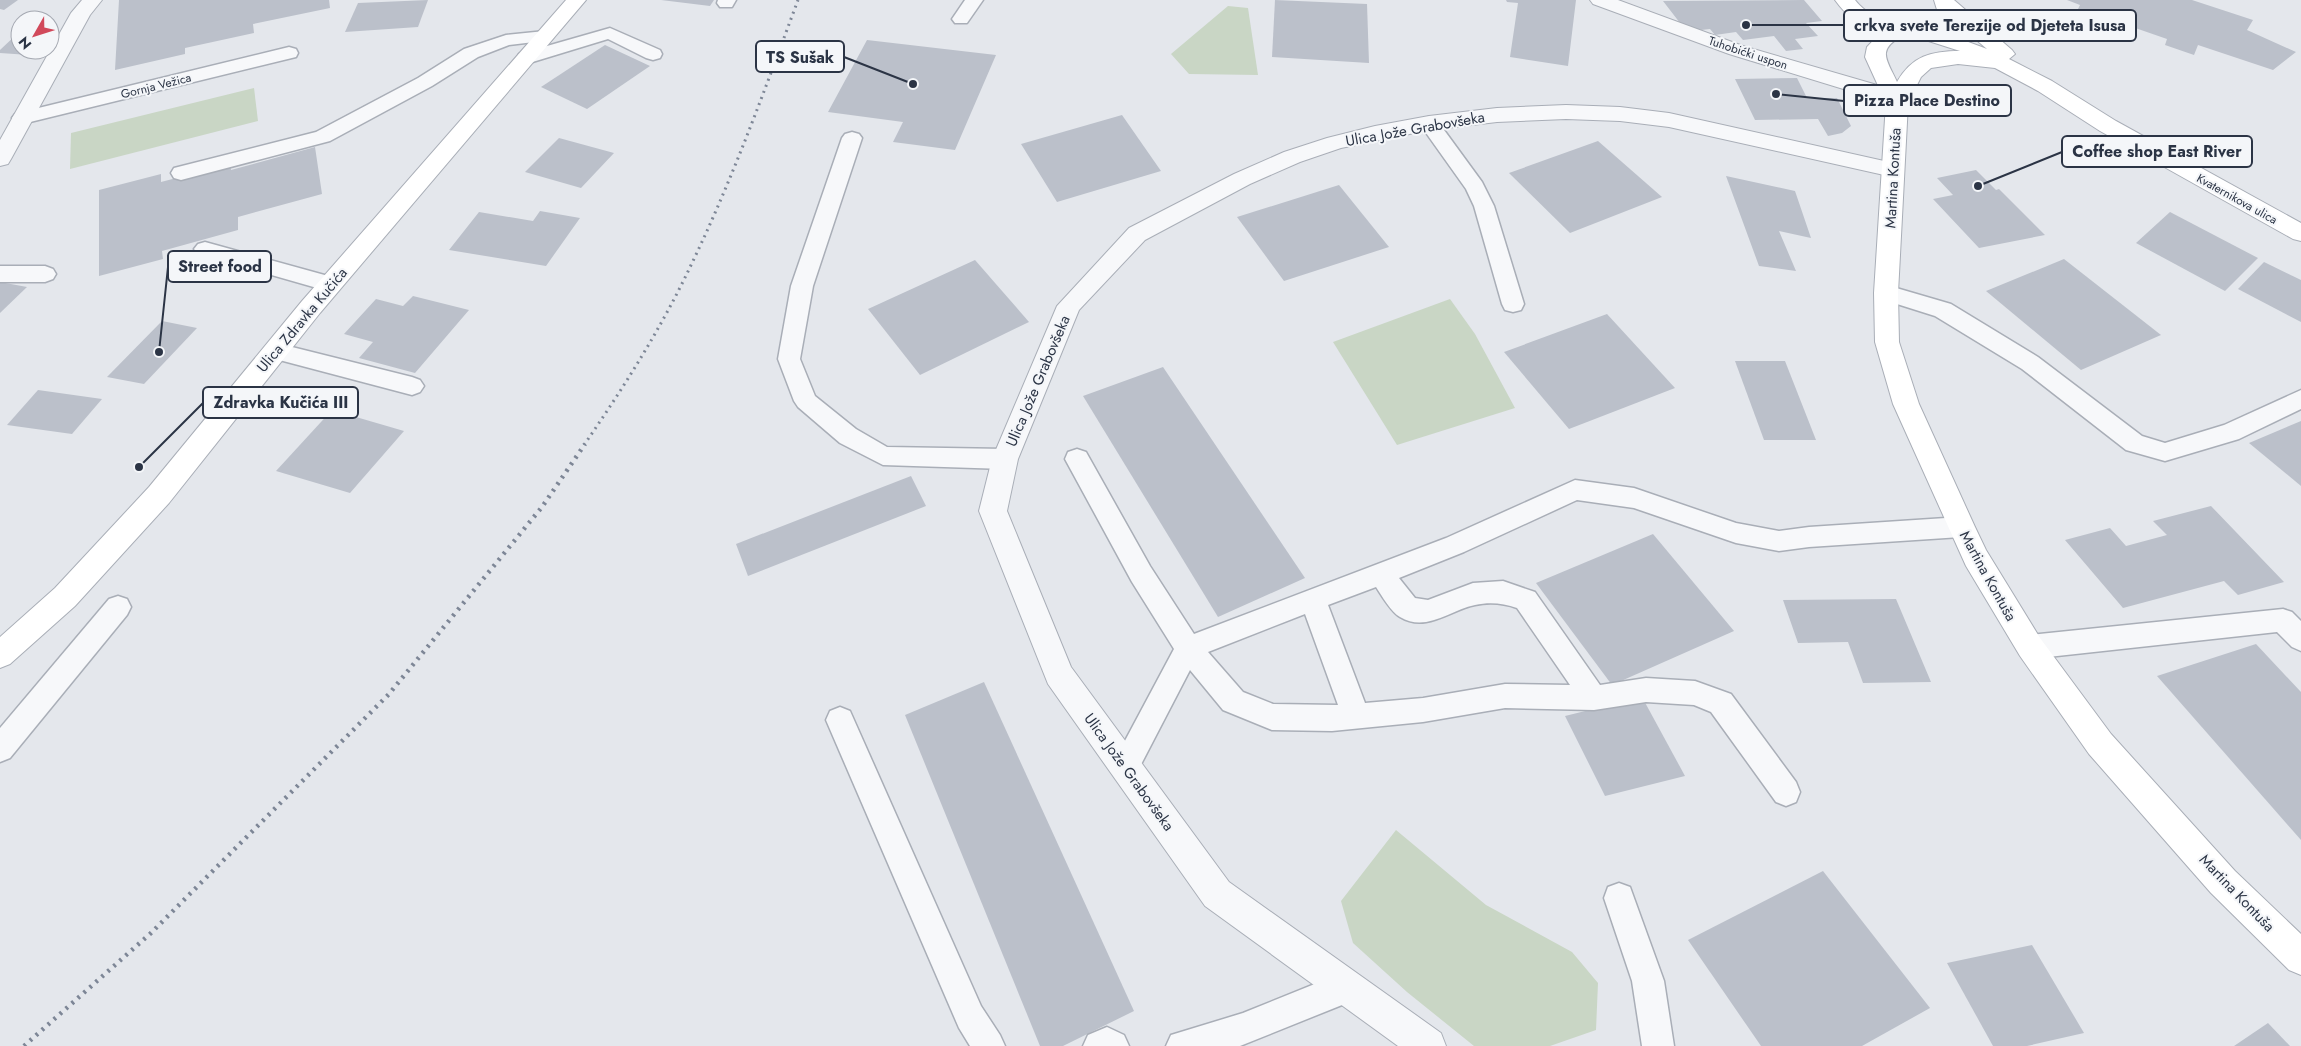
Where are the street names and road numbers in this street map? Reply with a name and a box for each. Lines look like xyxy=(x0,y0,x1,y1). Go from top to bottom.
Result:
street label: Tuhobićki uspon xyxy=(1706,32,1790,74)
street label: Gornja Vežica xyxy=(119,69,193,103)
street label: Ulica Jože Grabovšeka xyxy=(1344,106,1486,152)
street label: Martina Kontuša xyxy=(1879,127,1907,229)
street label: Kvaternikova ulica xyxy=(2193,169,2281,229)
street label: Ulica Zdravka Kučića xyxy=(252,263,352,377)
street label: Ulica Jože Grabovšeka xyxy=(1000,312,1076,450)
street label: Martina Kontuša xyxy=(1954,527,2022,625)
street label: Ulica Jože Grabovšeka xyxy=(1079,708,1179,836)
street label: Martina Kontuša xyxy=(2194,849,2280,937)

